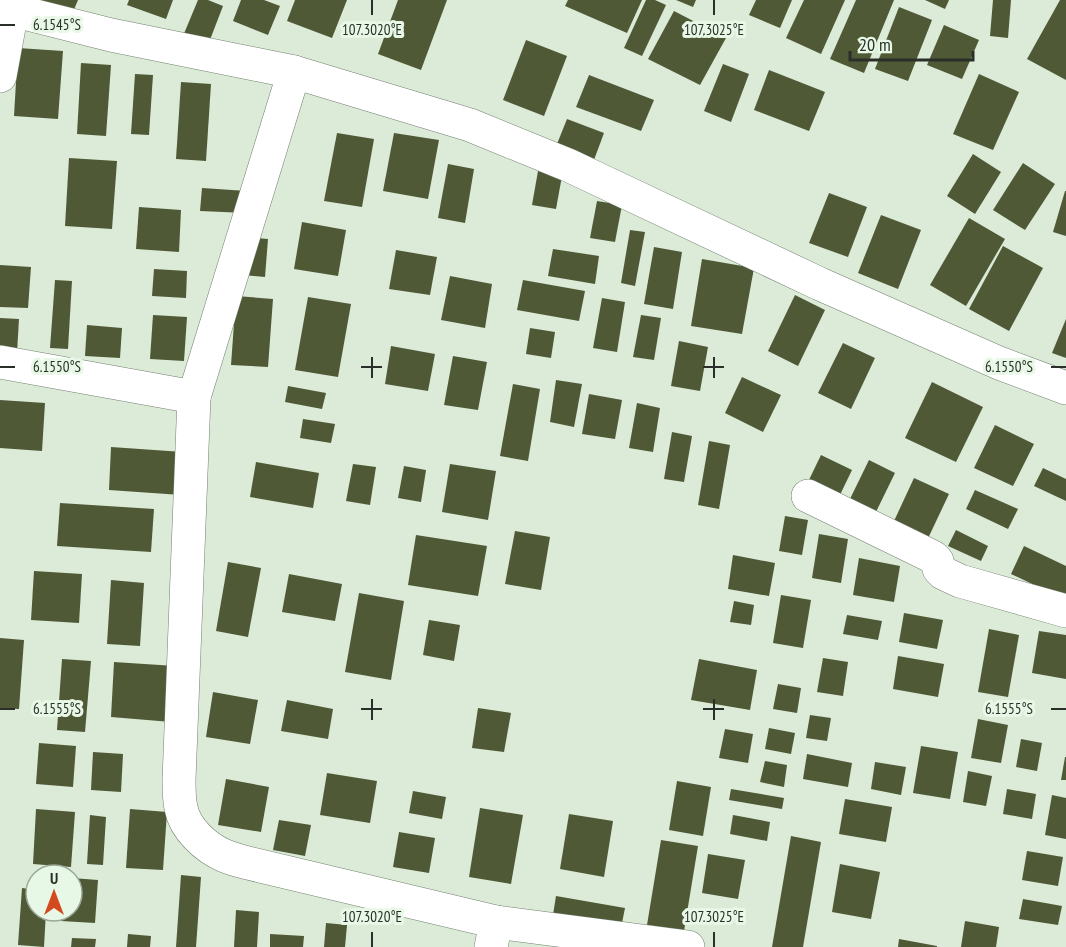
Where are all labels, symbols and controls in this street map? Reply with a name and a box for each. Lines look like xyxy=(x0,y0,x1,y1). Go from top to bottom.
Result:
text: 6.1545°S xyxy=(33,15,81,34)
text: 107.3020°E xyxy=(342,20,402,39)
text: 107.3025°E xyxy=(684,20,744,39)
scale bar xyxy=(850,24,973,62)
text: 20 m xyxy=(859,33,891,56)
text: 6.1550°S xyxy=(33,357,81,376)
text: 6.1550°S xyxy=(985,357,1033,376)
text: 6.1555°S xyxy=(33,699,81,718)
text: 6.1555°S xyxy=(985,699,1033,718)
north arrow xyxy=(24,863,84,923)
text: U xyxy=(50,868,58,888)
text: 107.3020°E xyxy=(342,907,402,926)
text: 107.3025°E xyxy=(684,907,744,926)

